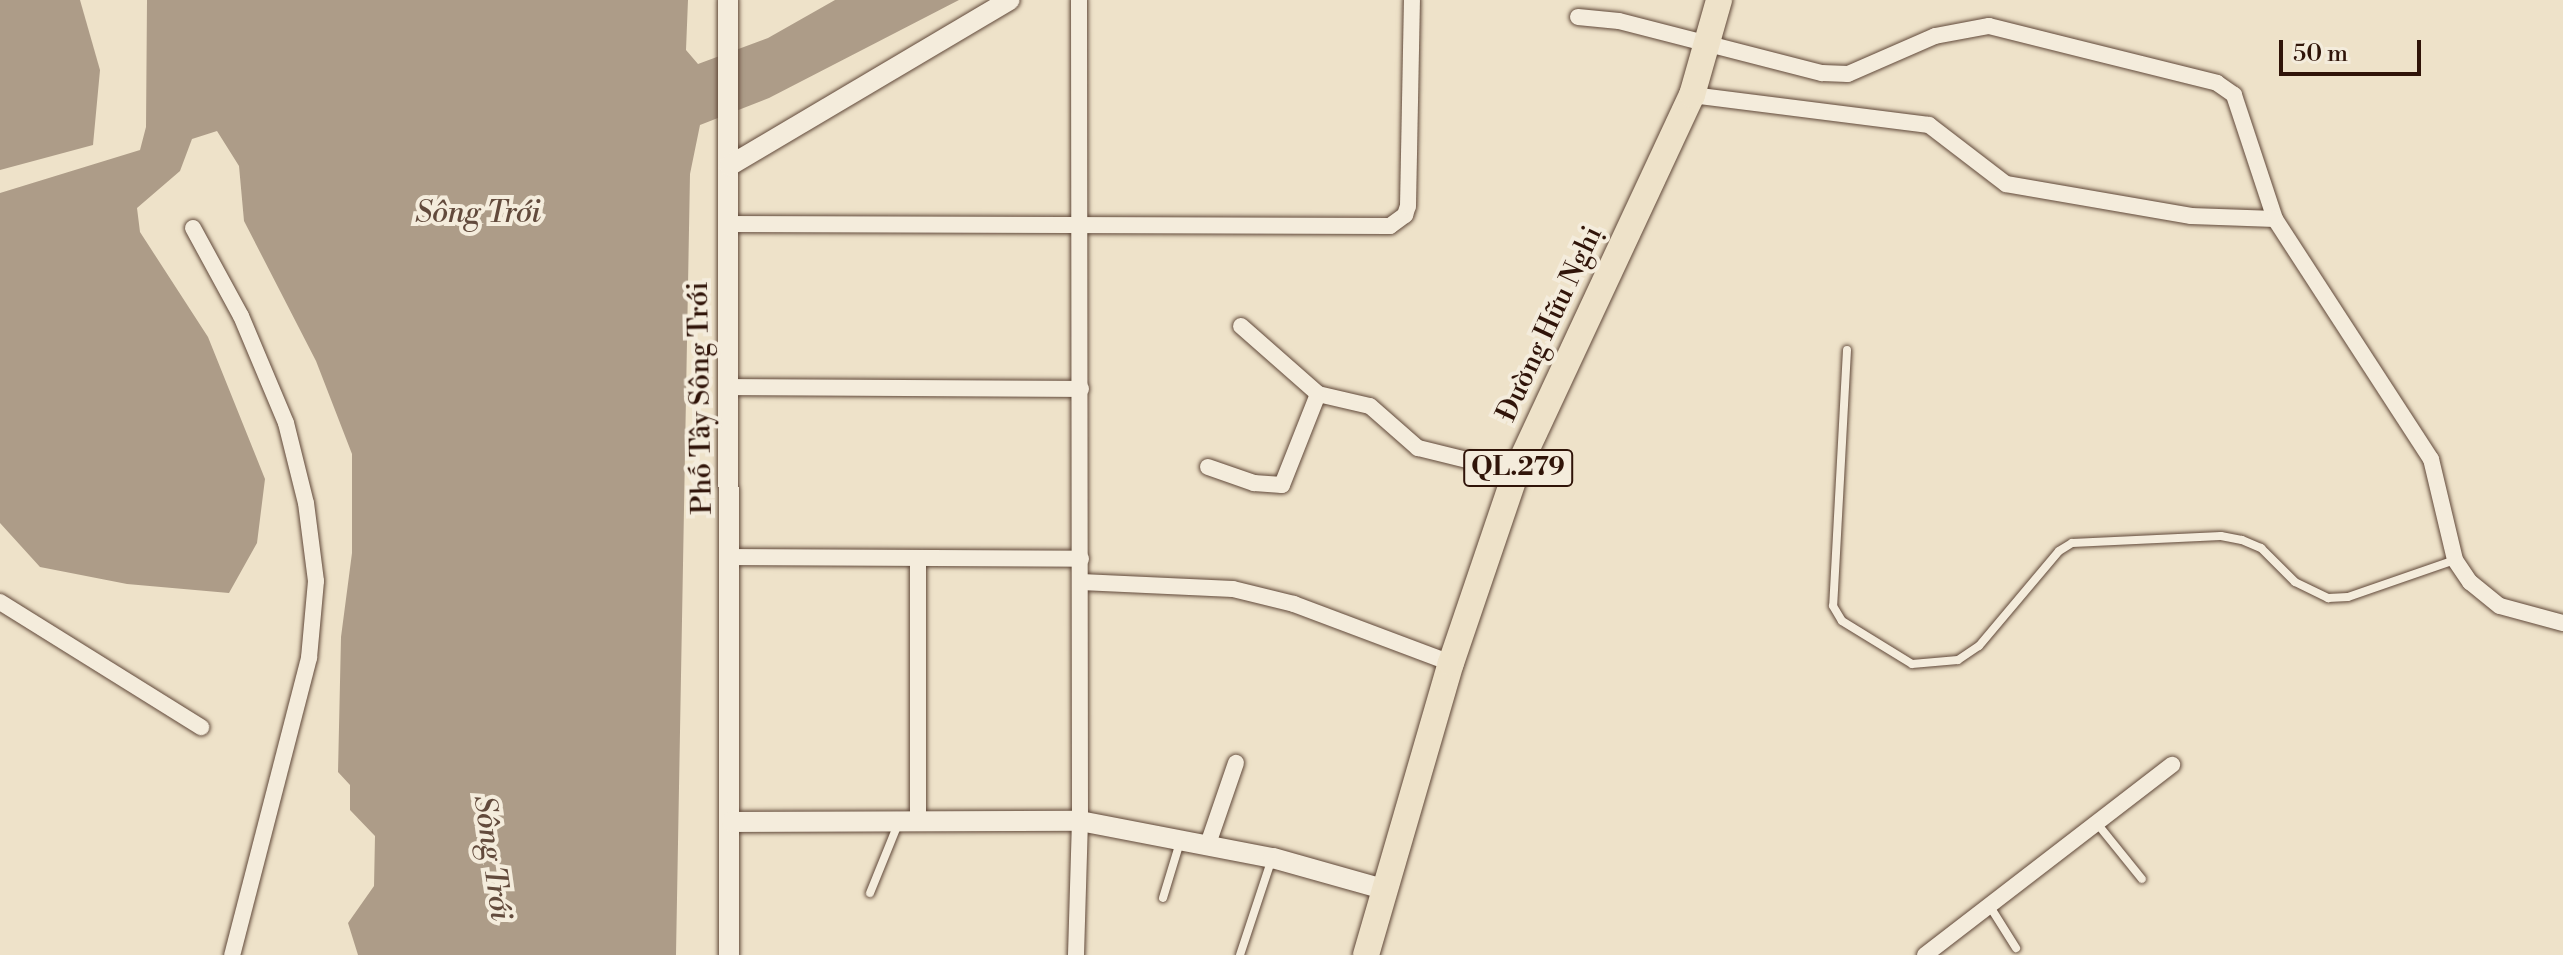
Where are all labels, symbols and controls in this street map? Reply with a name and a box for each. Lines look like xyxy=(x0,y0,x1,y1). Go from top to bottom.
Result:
scale bar xyxy=(2283,24,2425,74)
text: 50 m xyxy=(2293,39,2348,69)
water label: Sông Trới xyxy=(415,195,541,231)
street label: Đường Hữu Nghị xyxy=(1490,221,1610,427)
street label: Phố Tây Sông Trới xyxy=(682,281,720,515)
road number: QL.279 xyxy=(1462,446,1574,490)
water label: Sông Trới xyxy=(465,793,519,923)

